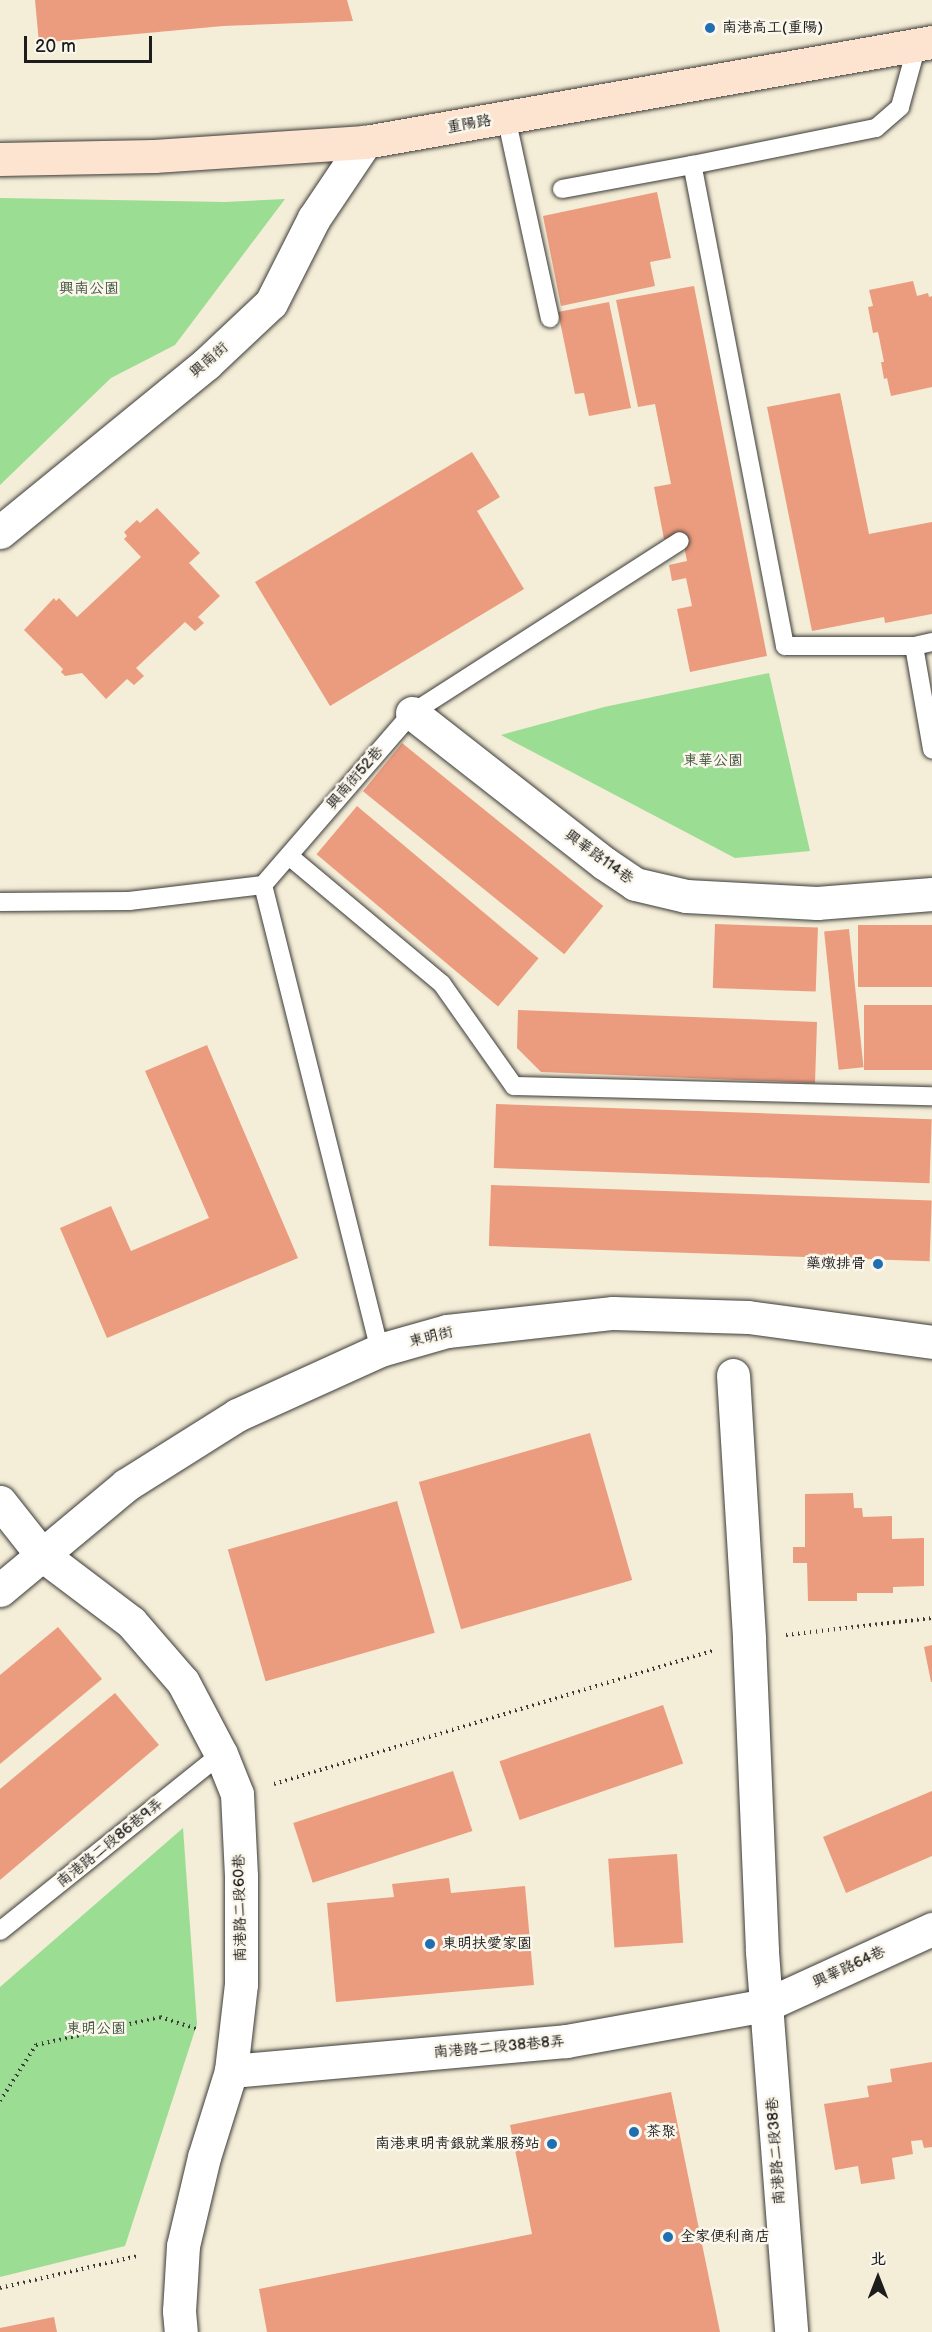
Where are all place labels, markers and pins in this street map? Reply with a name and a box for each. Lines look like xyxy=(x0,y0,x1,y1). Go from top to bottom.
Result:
place label: 南港高工(重陽) xyxy=(722,19,823,37)
marker: 南港高工(重陽) xyxy=(703,21,717,35)
place label: 藥燉排骨 xyxy=(806,1255,866,1273)
marker: 藥燉排骨 xyxy=(871,1257,885,1271)
place label: 東明扶愛家園 xyxy=(442,1935,532,1953)
marker: 東明扶愛家園 xyxy=(423,1937,437,1951)
place label: 茶聚 xyxy=(646,2123,676,2141)
marker: 茶聚 xyxy=(627,2125,641,2139)
place label: 南港東明青銀就業服務站 xyxy=(375,2135,540,2153)
marker: 南港東明青銀就業服務站 xyxy=(545,2137,559,2151)
place label: 全家便利商店 xyxy=(680,2228,770,2246)
marker: 全家便利商店 xyxy=(661,2230,675,2244)

